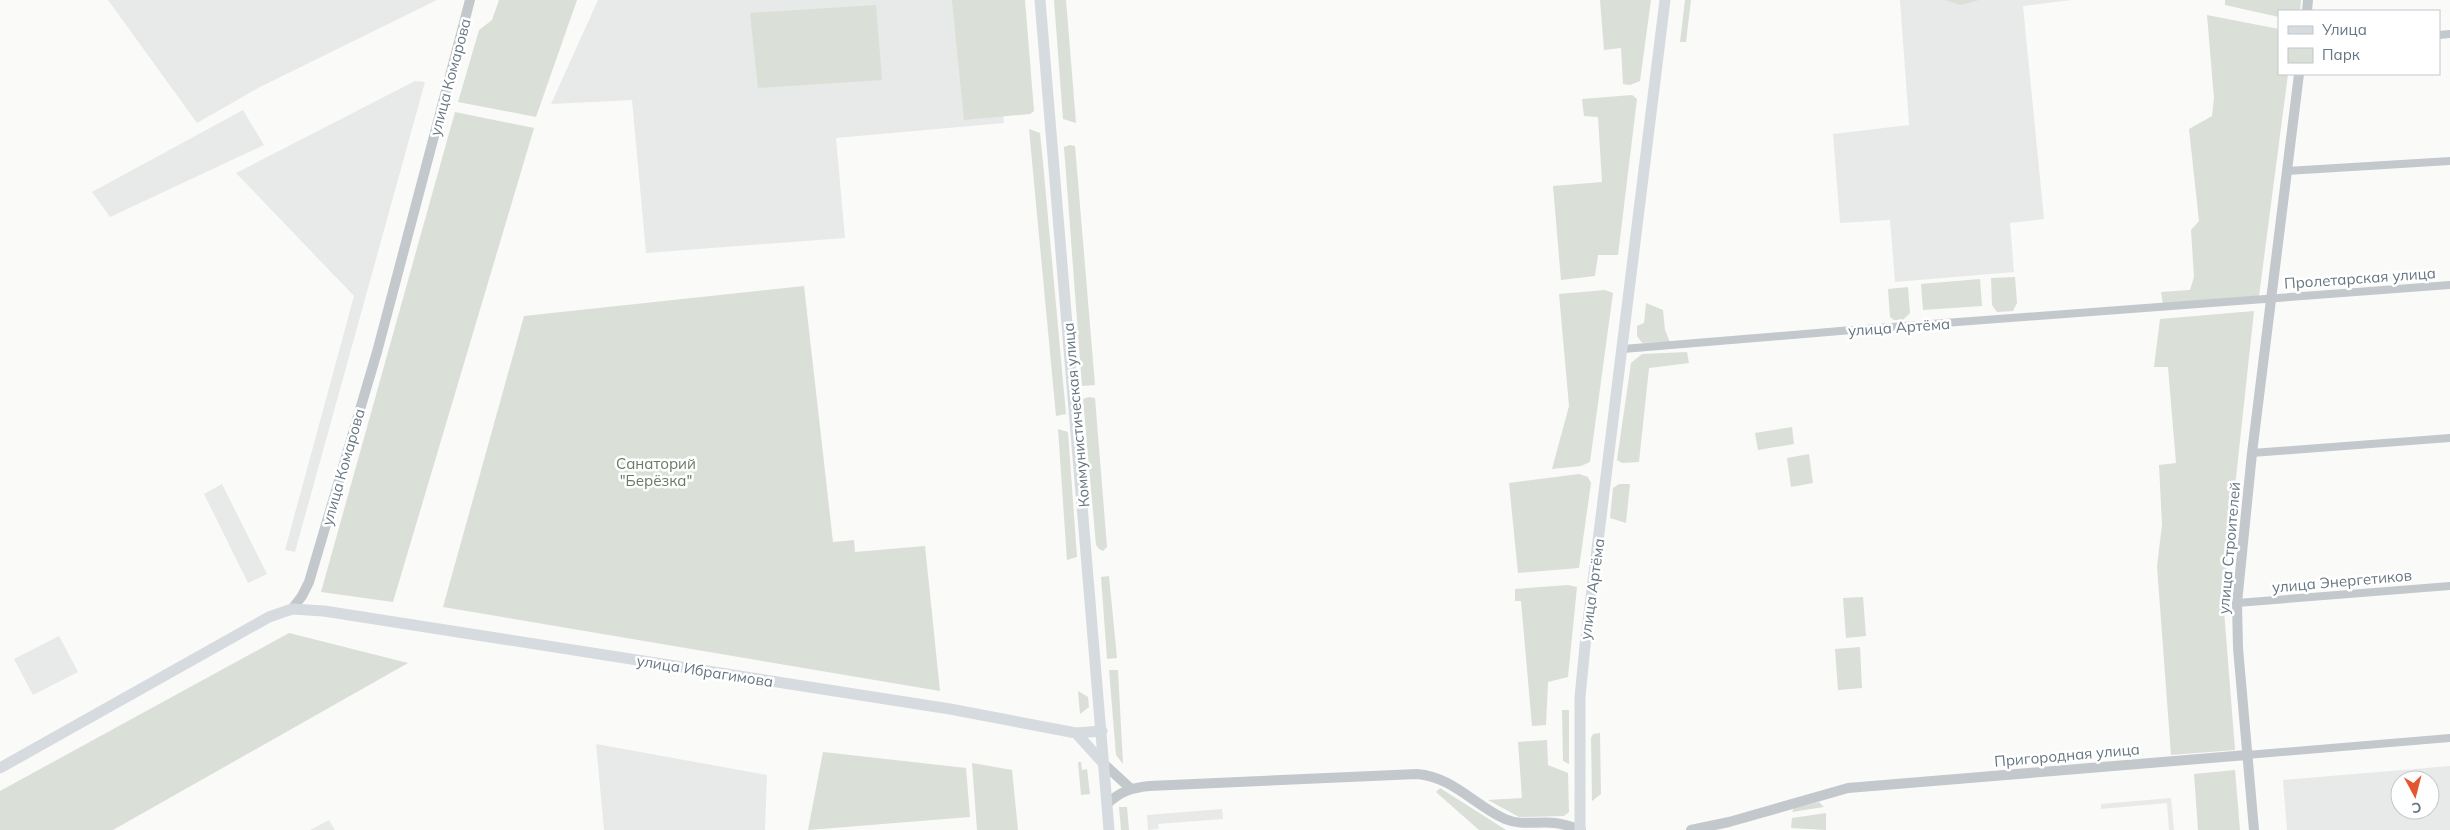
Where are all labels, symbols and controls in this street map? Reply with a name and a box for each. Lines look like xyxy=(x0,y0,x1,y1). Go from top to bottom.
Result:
legend xyxy=(2278,10,2440,75)
street label: улица Комарова xyxy=(425,16,475,138)
text: Улица xyxy=(2321,20,2367,39)
text: Парк xyxy=(2322,45,2361,64)
street label: Пролетарская улица xyxy=(2283,263,2437,293)
street label: улица Артёма xyxy=(1847,314,1951,340)
street label: Коммунистическая улица xyxy=(1058,322,1094,508)
street label: улица Комарова xyxy=(317,406,369,528)
park label: Санаторий "Берёзка" xyxy=(616,454,696,490)
street label: улица Строителей xyxy=(2214,481,2244,615)
street label: улица Артёма xyxy=(1575,537,1609,641)
street label: улица Энергетиков xyxy=(2271,565,2413,597)
street label: улица Ибрагимова xyxy=(635,651,775,691)
street label: Пригородная улица xyxy=(1993,739,2141,771)
north arrow xyxy=(2390,770,2440,820)
text: С xyxy=(2411,798,2422,817)

